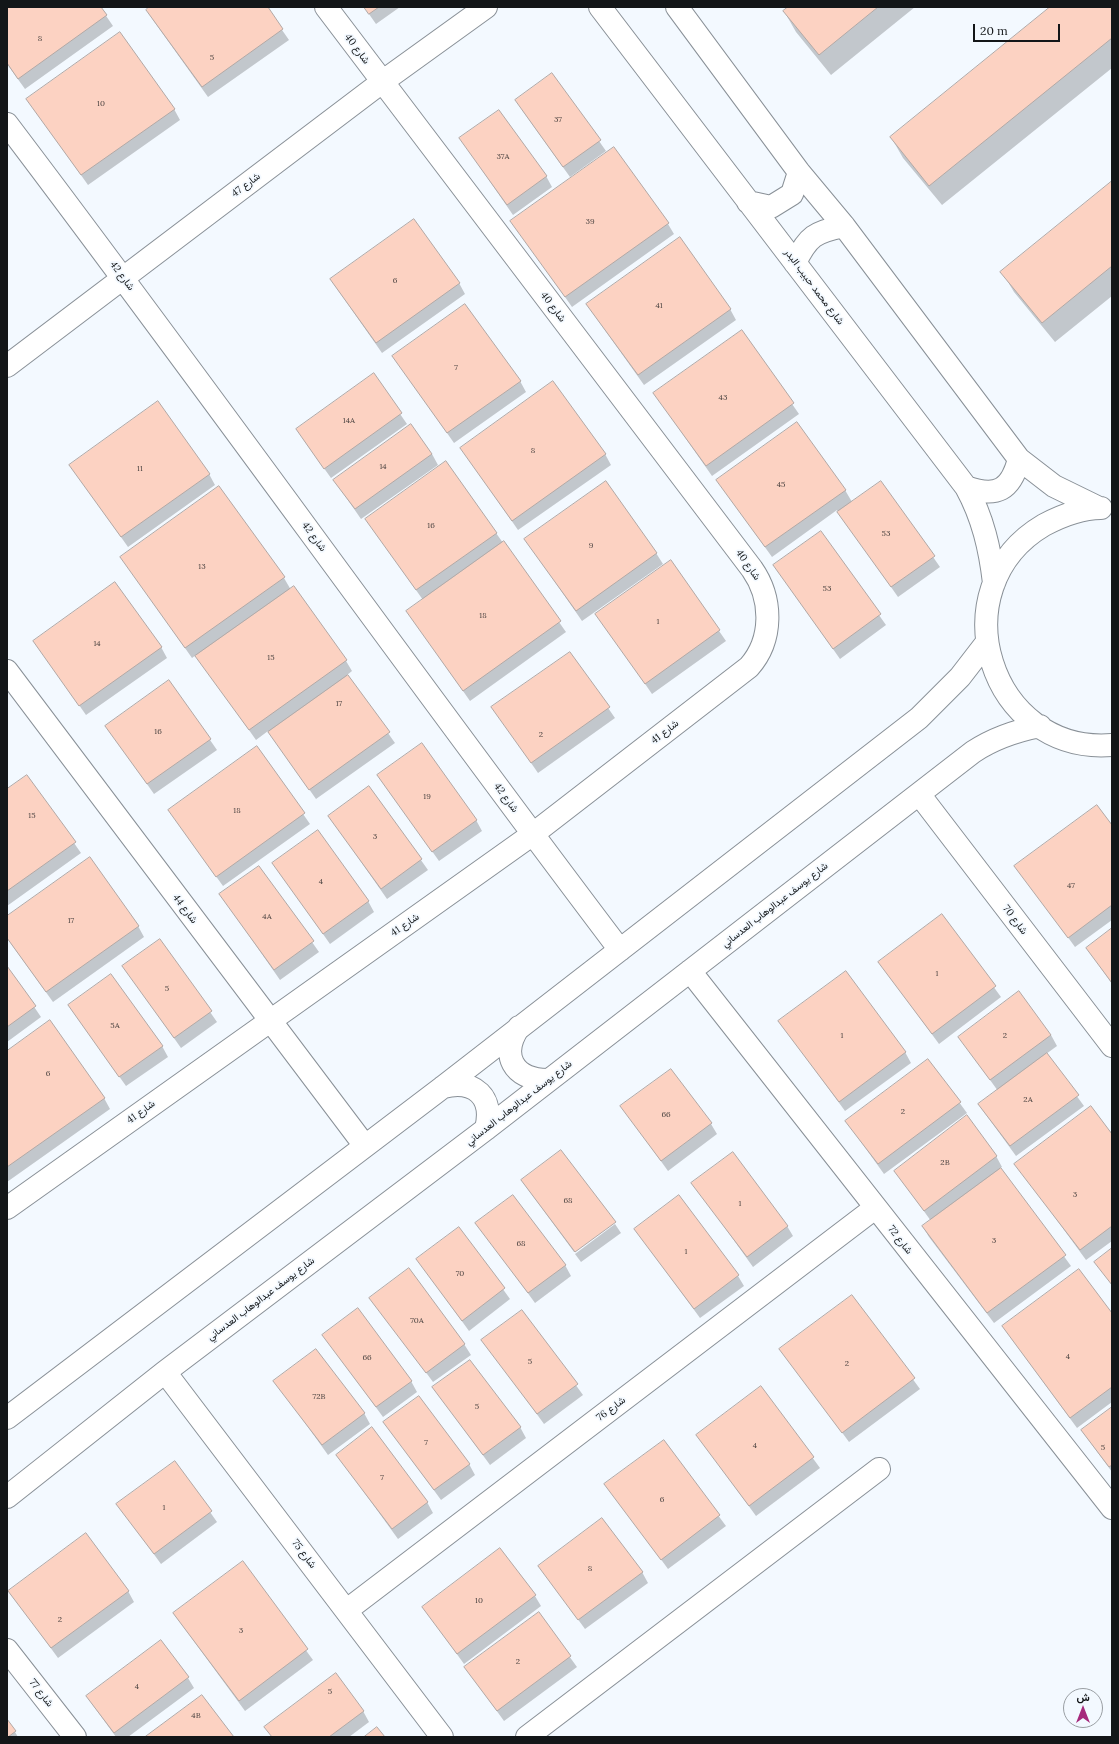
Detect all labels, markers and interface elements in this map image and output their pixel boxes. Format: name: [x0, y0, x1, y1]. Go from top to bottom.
scale bar: [975, 16, 1062, 42]
text: 20 m: [980, 23, 1008, 38]
street label: شارع 40: [342, 32, 372, 66]
house number: 8: [38, 34, 42, 44]
house number: 5: [210, 53, 214, 63]
house number: 10: [97, 99, 105, 109]
house number: 37: [554, 115, 562, 125]
house number: 37A: [497, 152, 509, 162]
street label: شارع 47: [229, 170, 263, 200]
house number: 39: [585, 217, 595, 227]
street label: شارع محمد حبيب البدر: [782, 247, 846, 327]
street label: شارع 42: [107, 259, 137, 293]
house number: 6: [393, 276, 397, 286]
street label: شارع 40: [538, 290, 568, 324]
house number: 41: [655, 301, 663, 311]
house number: 7: [454, 363, 458, 373]
house number: 43: [719, 393, 727, 403]
house number: 14A: [343, 416, 355, 426]
house number: 8: [531, 446, 535, 456]
house number: 14: [379, 462, 387, 472]
house number: 11: [137, 464, 143, 474]
house number: 45: [777, 480, 785, 490]
street label: شارع 42: [299, 520, 329, 554]
house number: 16: [427, 521, 435, 531]
house number: 53: [882, 529, 890, 539]
house number: 9: [589, 541, 593, 551]
street label: شارع 40: [733, 547, 763, 583]
house number: 13: [198, 562, 206, 572]
house number: 53: [823, 584, 831, 594]
house number: 18: [479, 611, 487, 621]
house number: 1: [657, 617, 659, 627]
house number: 14: [93, 639, 101, 649]
house number: 15: [267, 653, 275, 663]
house number: 17: [336, 699, 342, 709]
street label: شارع 41: [649, 717, 681, 747]
house number: 16: [154, 727, 162, 737]
house number: 2: [539, 730, 543, 740]
street label: شارع 42: [491, 781, 521, 815]
house number: 19: [423, 792, 431, 802]
house number: 18: [233, 806, 241, 816]
house number: 15: [28, 811, 36, 821]
house number: 3: [373, 832, 377, 842]
street label: شارع يوسف عبدالوهاب العدساني: [720, 860, 830, 950]
house number: 4: [319, 877, 323, 887]
house number: 47: [1067, 881, 1075, 891]
street label: شارع 44: [170, 892, 200, 926]
street label: شارع 70: [1000, 903, 1030, 937]
street label: شارع 41: [389, 911, 421, 939]
house number: 4A: [262, 912, 272, 922]
house number: 17: [68, 916, 74, 926]
house number: 1: [936, 969, 938, 979]
house number: 5: [165, 984, 169, 994]
house number: 5A: [110, 1021, 120, 1031]
house number: 1: [841, 1031, 843, 1041]
house number: 2: [1003, 1031, 1007, 1041]
street label: شارع يوسف عبدالوهاب العدساني: [464, 1058, 574, 1148]
house number: 6: [46, 1069, 50, 1079]
house number: 2A: [1023, 1095, 1033, 1105]
street label: شارع 41: [125, 1098, 157, 1126]
house number: 2: [901, 1107, 905, 1117]
house number: 66: [661, 1110, 671, 1120]
house number: 2B: [940, 1158, 950, 1168]
house number: 3: [1073, 1190, 1077, 1200]
house number: 68: [563, 1196, 573, 1206]
house number: 1: [739, 1199, 741, 1209]
street label: شارع 72: [885, 1223, 915, 1257]
house number: 3: [992, 1236, 996, 1246]
house number: 68: [516, 1239, 526, 1249]
house number: 1: [685, 1247, 687, 1257]
street label: شارع يوسف عبدالوهاب العدساني: [205, 1255, 317, 1343]
house number: 70: [456, 1269, 464, 1279]
house number: 70A: [410, 1316, 424, 1326]
house number: 4: [1066, 1352, 1070, 1362]
house number: 66: [362, 1353, 372, 1363]
house number: 5: [528, 1357, 532, 1367]
house number: 2: [845, 1359, 849, 1369]
house number: 72B: [313, 1392, 325, 1402]
street label: شارع 76: [594, 1394, 628, 1424]
house number: 5: [475, 1402, 479, 1412]
house number: 7: [424, 1438, 428, 1448]
house number: 4: [753, 1441, 757, 1451]
house number: 5: [1101, 1443, 1105, 1453]
house number: 7: [380, 1473, 384, 1483]
house number: 6: [660, 1495, 664, 1505]
house number: 1: [163, 1503, 165, 1513]
street label: شارع 75: [289, 1537, 319, 1571]
house number: 8: [588, 1564, 592, 1574]
house number: 10: [475, 1596, 483, 1606]
house number: 2: [58, 1615, 62, 1625]
house number: 3: [239, 1626, 243, 1636]
house number: 2: [516, 1657, 520, 1667]
street label: شارع 77: [26, 1677, 56, 1709]
house number: 4: [135, 1682, 139, 1692]
house number: 5: [328, 1687, 332, 1697]
north arrow: [1063, 1688, 1103, 1728]
text: ش: [1076, 1690, 1090, 1704]
house number: 4B: [191, 1711, 201, 1721]

